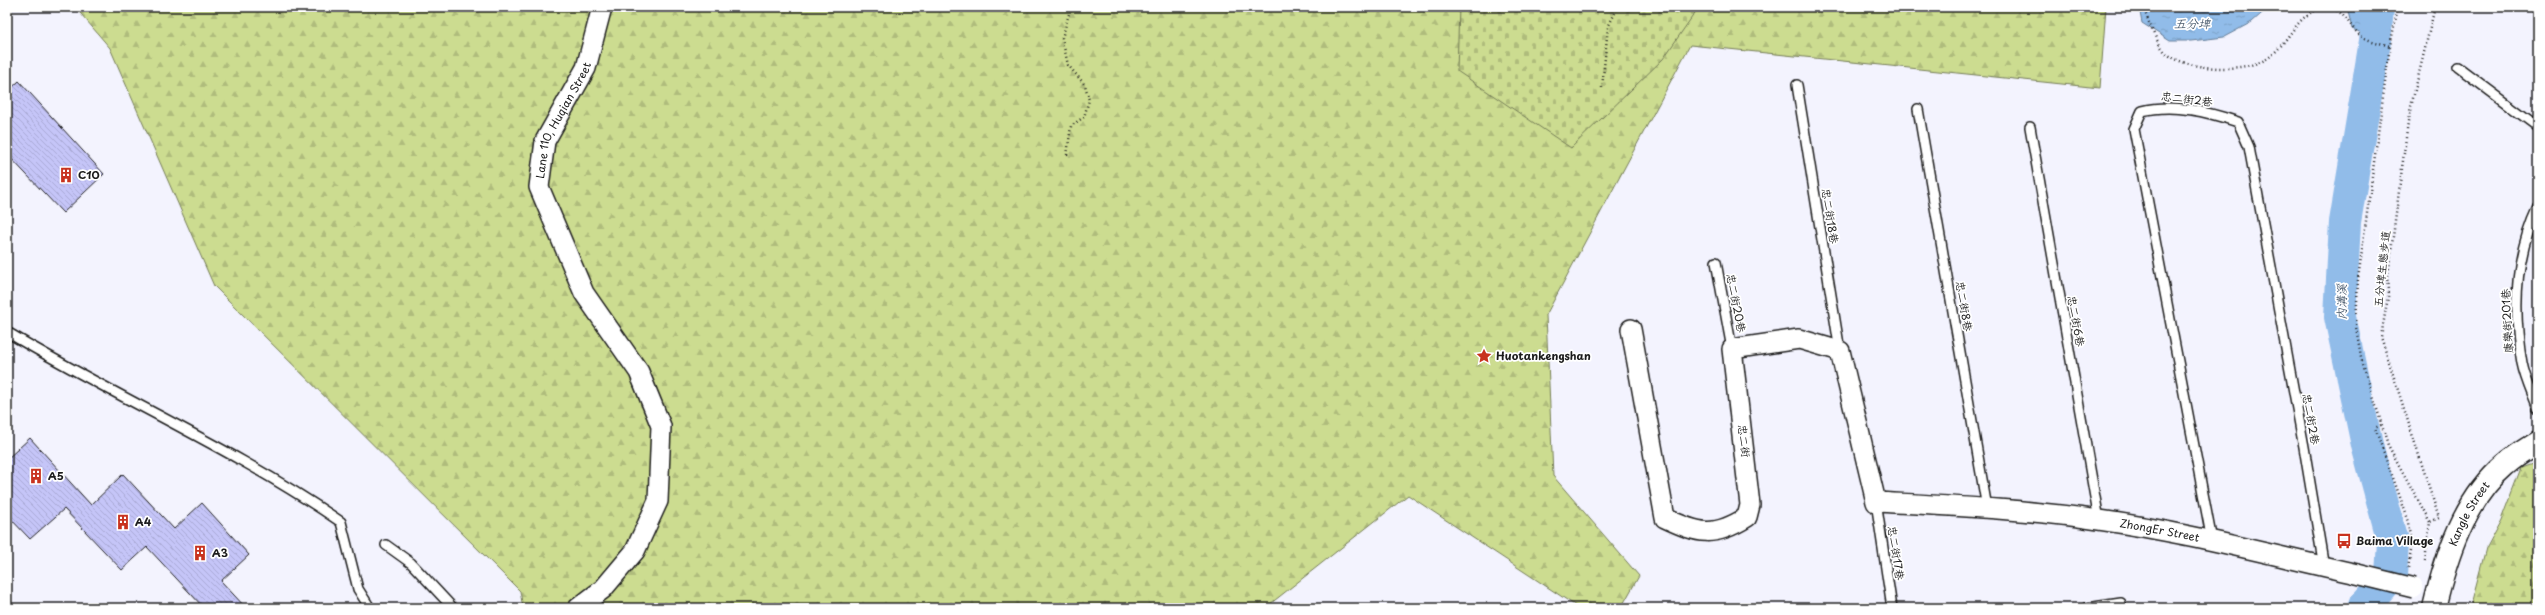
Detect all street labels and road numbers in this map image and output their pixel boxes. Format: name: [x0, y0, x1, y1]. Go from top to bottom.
street label: Lane 110, Huqian Street: [531, 60, 595, 180]
street label: 忠二街2巷: [2160, 87, 2214, 110]
street label: 忠二街18巷: [1818, 187, 1843, 245]
street label: 五分埤生態步道: [2369, 230, 2394, 308]
street label: 忠二街20巷: [1722, 272, 1751, 334]
street label: 忠二街8巷: [1952, 279, 1977, 332]
street label: 康樂街201巷: [2496, 288, 2517, 354]
street label: 忠二街6巷: [2064, 294, 2089, 348]
street label: 忠二街2巷: [2299, 392, 2324, 446]
street label: 忠二街: [1734, 424, 1755, 459]
street label: Kangle Street: [2444, 477, 2494, 549]
street label: ZhongEr Street: [2119, 514, 2202, 546]
street label: 忠二街17巷: [1884, 525, 1909, 581]

